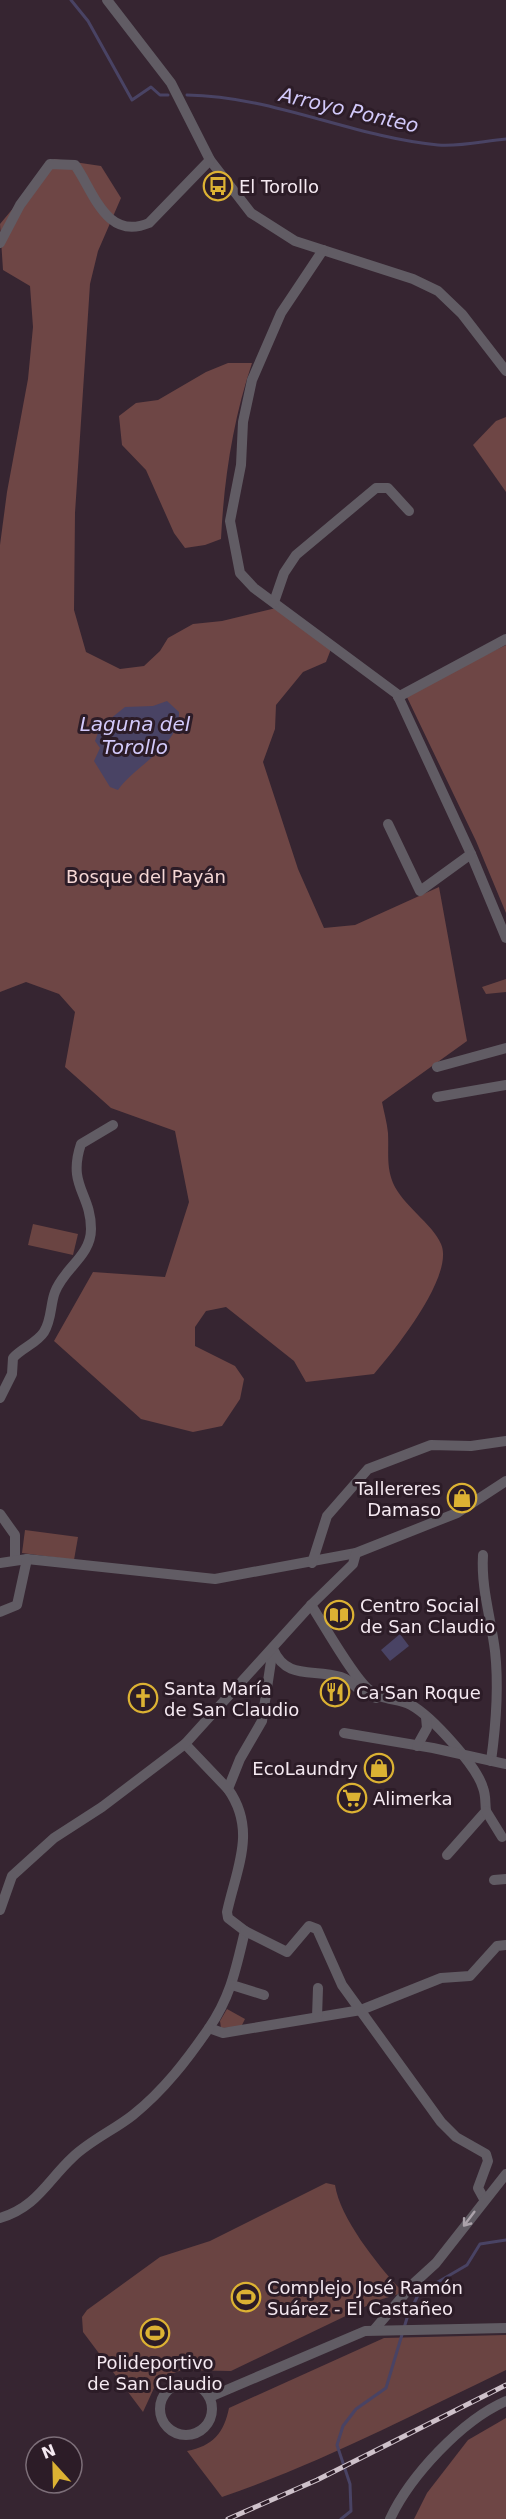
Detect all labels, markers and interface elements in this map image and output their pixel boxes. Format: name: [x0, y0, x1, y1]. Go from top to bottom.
water label: Arroyo Ponteo: [275, 82, 421, 138]
bus stop icon: El Torollo: [202, 170, 234, 202]
place label: El Torollo: [239, 176, 319, 197]
water label: Laguna del Torollo: [80, 712, 191, 759]
park label: Bosque del Payán: [66, 866, 226, 887]
place label: Tallereres Damaso: [354, 1478, 441, 1520]
shop icon: Tallereres Damaso: [446, 1482, 478, 1514]
place label: Centro Social de San Claudio: [360, 1595, 495, 1637]
library icon: Centro Social de San Claudio: [323, 1599, 355, 1631]
restaurant icon: Ca'San Roque: [319, 1676, 351, 1708]
place label: Santa María de San Claudio: [164, 1678, 299, 1720]
church icon: Santa María de San Claudio: [127, 1682, 159, 1714]
place label: Ca'San Roque: [356, 1682, 481, 1703]
shop icon: EcoLaundry: [363, 1752, 395, 1784]
place label: EcoLaundry: [252, 1758, 358, 1779]
supermarket icon: Alimerka: [336, 1782, 368, 1814]
place label: Alimerka: [373, 1788, 452, 1809]
one-way arrow: [463, 2210, 475, 2226]
place label: Complejo José Ramón Suárez - El Castañeo: [267, 2277, 463, 2319]
sports icon: Complejo José Ramón Suárez - El Castañeo: [230, 2281, 262, 2313]
sports icon: Polideportivo de San Claudio: [139, 2317, 171, 2349]
place label: Polideportivo de San Claudio: [87, 2352, 223, 2394]
north arrow: [24, 2435, 84, 2495]
text: N: [39, 2440, 58, 2463]

